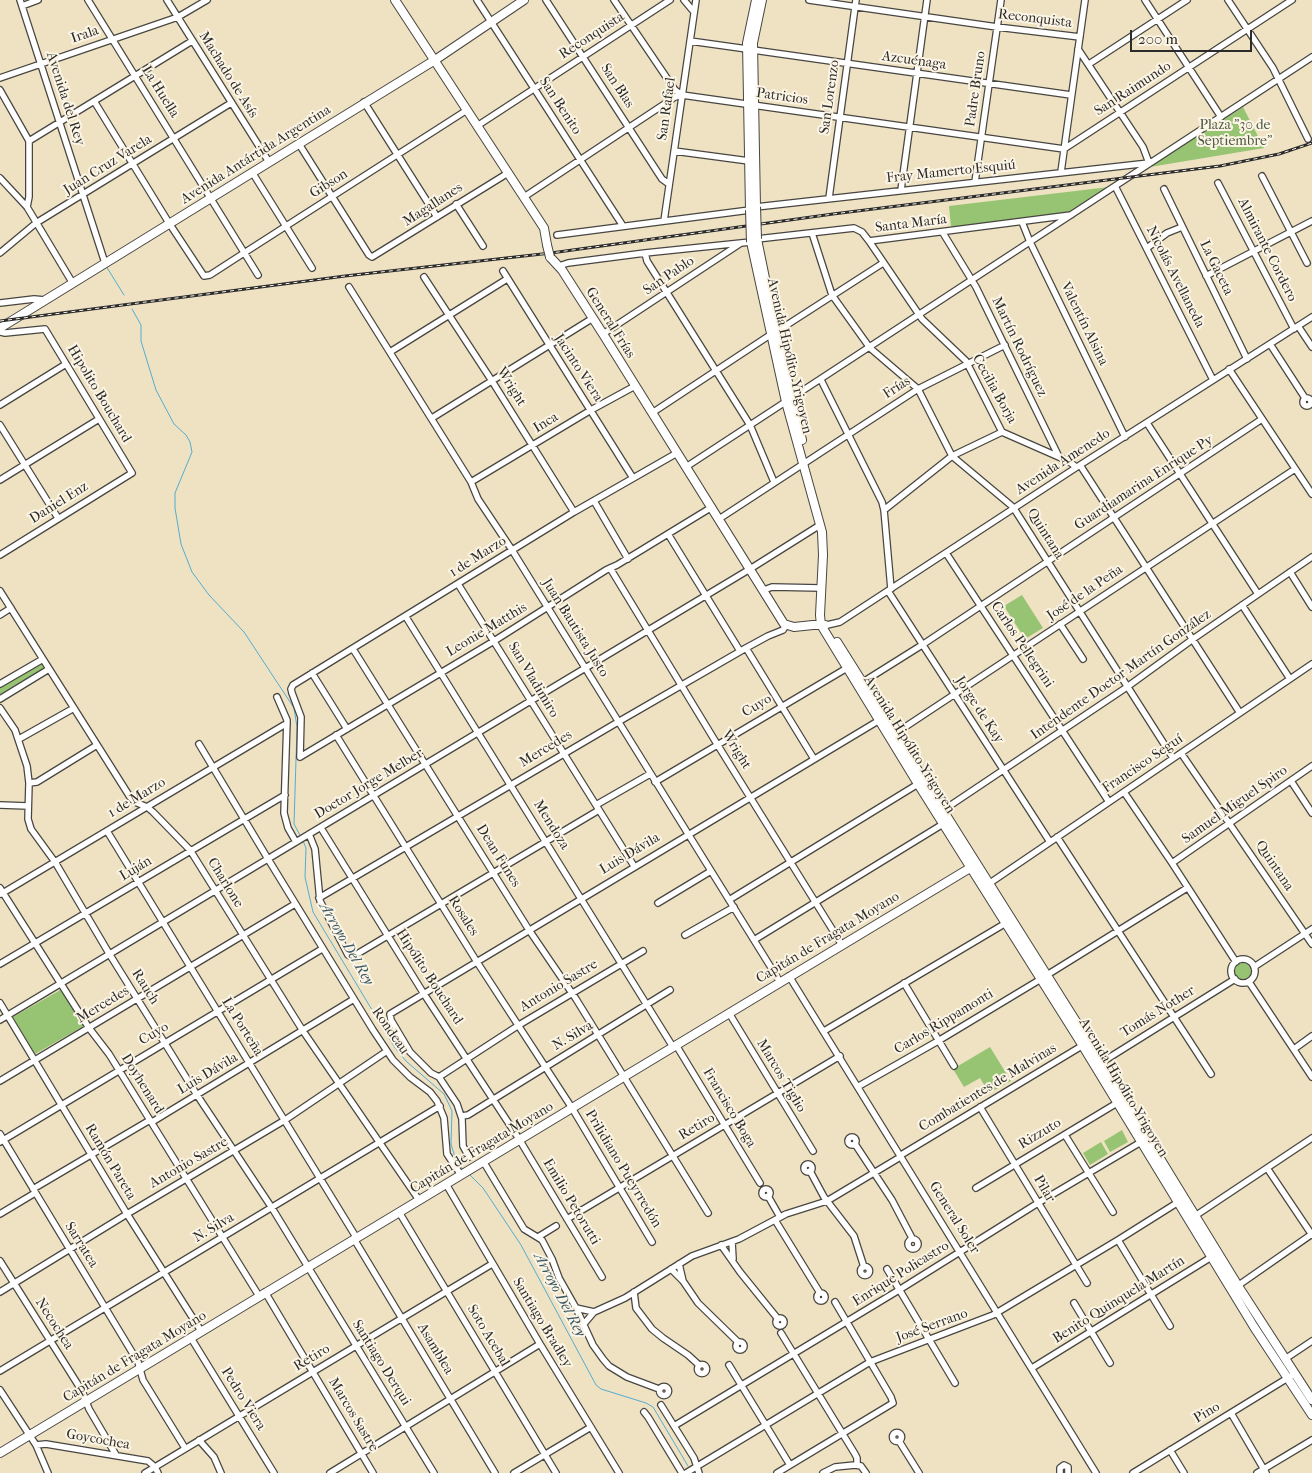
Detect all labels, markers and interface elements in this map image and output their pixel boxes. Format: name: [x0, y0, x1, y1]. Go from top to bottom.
street label: Reconquista: [997, 6, 1073, 32]
street label: Reconquista: [556, 9, 628, 63]
scale bar: [1132, 20, 1254, 52]
street label: Irala: [69, 22, 101, 48]
street label: Machado de Asís: [195, 29, 261, 121]
text: 200 m: [1138, 30, 1178, 48]
street label: Azcuénaga: [881, 48, 947, 74]
street label: Avenida del Rey: [42, 50, 88, 148]
street label: Padre Bruno: [962, 50, 990, 128]
street label: San Raimundo: [1092, 58, 1174, 120]
street label: San Lorenzo: [816, 59, 844, 135]
street label: San Blas: [596, 61, 638, 111]
street label: La Huella: [138, 63, 182, 121]
street label: San Benito: [535, 74, 585, 138]
street label: San Rafael: [654, 76, 680, 142]
street label: Patricios: [755, 85, 809, 109]
street label: Avenida Antártida Argentina: [178, 102, 334, 208]
park label: Plaza "30 de Septiembre": [1198, 118, 1272, 150]
street label: Juan Cruz Varela: [61, 131, 155, 199]
street label: Fray Mamerto Esquiú: [886, 157, 1016, 187]
street label: Gibson: [307, 166, 351, 202]
street label: Magallanes: [400, 180, 466, 230]
street label: Almirante Cordero: [1234, 195, 1300, 305]
street label: Santa María: [874, 211, 948, 237]
street label: Nicolás Avellaneda: [1142, 223, 1208, 331]
street label: La Gaceta: [1196, 238, 1236, 298]
street label: San Pablo: [640, 253, 698, 299]
street label: Avenida Hipólito Yrigoyen: [763, 276, 815, 436]
street label: Valentín Alsina: [1057, 280, 1111, 368]
street label: General Frías: [582, 284, 638, 362]
street label: Martín Rodríguez: [988, 294, 1050, 400]
street label: Jacinto Viera: [550, 331, 606, 405]
street label: Hipolito Bouchard: [63, 342, 135, 446]
street label: Cecilia Borja: [968, 351, 1020, 427]
street label: Wright: [492, 364, 530, 410]
street label: Frías: [880, 373, 914, 403]
street label: Inca: [530, 409, 562, 437]
street label: Avenida Amenedo: [1013, 425, 1113, 499]
street label: Guardiamarina Enrique Py: [1072, 432, 1216, 534]
street label: Daniel Enz: [27, 478, 91, 528]
street label: Quintana: [1023, 505, 1067, 563]
street label: 1 de Marzo: [446, 533, 510, 581]
street label: José de la Peña: [1044, 562, 1126, 624]
street label: Juan Bautista Justo: [538, 576, 612, 680]
street label: Leonie Matthis: [444, 599, 530, 661]
street label: Carlos Pellegrini: [987, 599, 1057, 691]
street label: Intendente Doctor Martín González: [1028, 606, 1214, 744]
street label: San Vladimiro: [504, 639, 562, 721]
street label: Avenida Hipólito Yrigoyen: [860, 673, 958, 817]
street label: Jorge de Kay: [951, 673, 1007, 747]
street label: Cuyo: [739, 691, 775, 721]
street label: Mercedes: [517, 727, 575, 771]
street label: Wright: [717, 727, 755, 773]
street label: Francisco Seguí: [1099, 731, 1187, 797]
street label: Doctor Jorge Melber: [312, 745, 426, 823]
street label: Samuel Miguel Spiro: [1179, 762, 1291, 848]
street label: 1 de Marzo: [105, 774, 169, 822]
street label: Mendoza: [529, 797, 573, 853]
street label: Dean Funes: [472, 822, 524, 890]
street label: Luis Dávila: [597, 830, 663, 878]
street label: Quintana: [1251, 838, 1297, 894]
street label: Luján: [117, 853, 155, 885]
street label: Charlone: [203, 855, 247, 911]
street label: Capitán de Fragata Moyano: [753, 889, 903, 987]
street label: Rosales: [444, 893, 482, 939]
water label: Arroyo Del Rey: [315, 899, 377, 989]
street label: Hipólito Bouchard: [392, 926, 466, 1028]
street label: Antonio Sastre: [517, 956, 601, 1016]
street label: Rauch: [128, 966, 162, 1008]
street label: Tomás Nother: [1118, 982, 1198, 1042]
street label: Mercedes: [74, 983, 132, 1027]
street label: Carlos Rippamonti: [891, 986, 997, 1058]
street label: La Porteña: [217, 995, 267, 1059]
street label: Rondeau: [368, 1004, 412, 1058]
street label: Avenida Hipólito Yrigoyen: [1075, 1015, 1171, 1161]
street label: N. Silva: [550, 1017, 596, 1055]
street label: Cuyo: [136, 1019, 172, 1049]
street label: Marcos Tiglio: [753, 1036, 809, 1116]
street label: Combatientes de Malvinas: [916, 1040, 1060, 1136]
street label: Luis Dávila: [175, 1050, 241, 1098]
street label: Doyhenard: [117, 1051, 167, 1117]
street label: Francisco Boga: [699, 1065, 759, 1151]
street label: Capitán de Fragata Moyano: [407, 1099, 557, 1197]
street label: Prilidiano Pueyrredón: [581, 1107, 665, 1231]
street label: Retiro: [676, 1110, 718, 1144]
street label: Rizzuto: [1016, 1115, 1064, 1153]
street label: Ramón Pareta: [81, 1121, 139, 1203]
street label: Antonio Sastre: [147, 1134, 231, 1192]
street label: Emilio Petorutti: [539, 1156, 603, 1248]
street label: Pilar: [1030, 1172, 1058, 1206]
street label: General Soler: [925, 1179, 983, 1257]
street label: N. Silva: [191, 1209, 237, 1247]
street label: Sarratea: [61, 1219, 101, 1271]
street label: Enrique Policastro: [850, 1238, 952, 1310]
water label: Arroyo Del Rey: [529, 1250, 589, 1340]
street label: Benito Quinquela Martín: [1050, 1253, 1188, 1347]
street label: Santiago Bradley: [509, 1275, 575, 1371]
street label: Necochea: [31, 1295, 77, 1353]
street label: Soto Acebal: [463, 1302, 513, 1370]
street label: José Serrano: [894, 1305, 970, 1347]
street label: Capitán de Fragata Moyano: [60, 1308, 210, 1406]
street label: Santiago Derqui: [348, 1317, 414, 1409]
street label: Asamblea: [413, 1320, 457, 1378]
street label: Retiro: [291, 1341, 333, 1375]
street label: Pedro Viera: [217, 1364, 269, 1434]
street label: Marcos Sastre: [324, 1375, 382, 1455]
street label: Pino: [1191, 1399, 1223, 1427]
street label: Goycochea: [65, 1426, 131, 1454]

